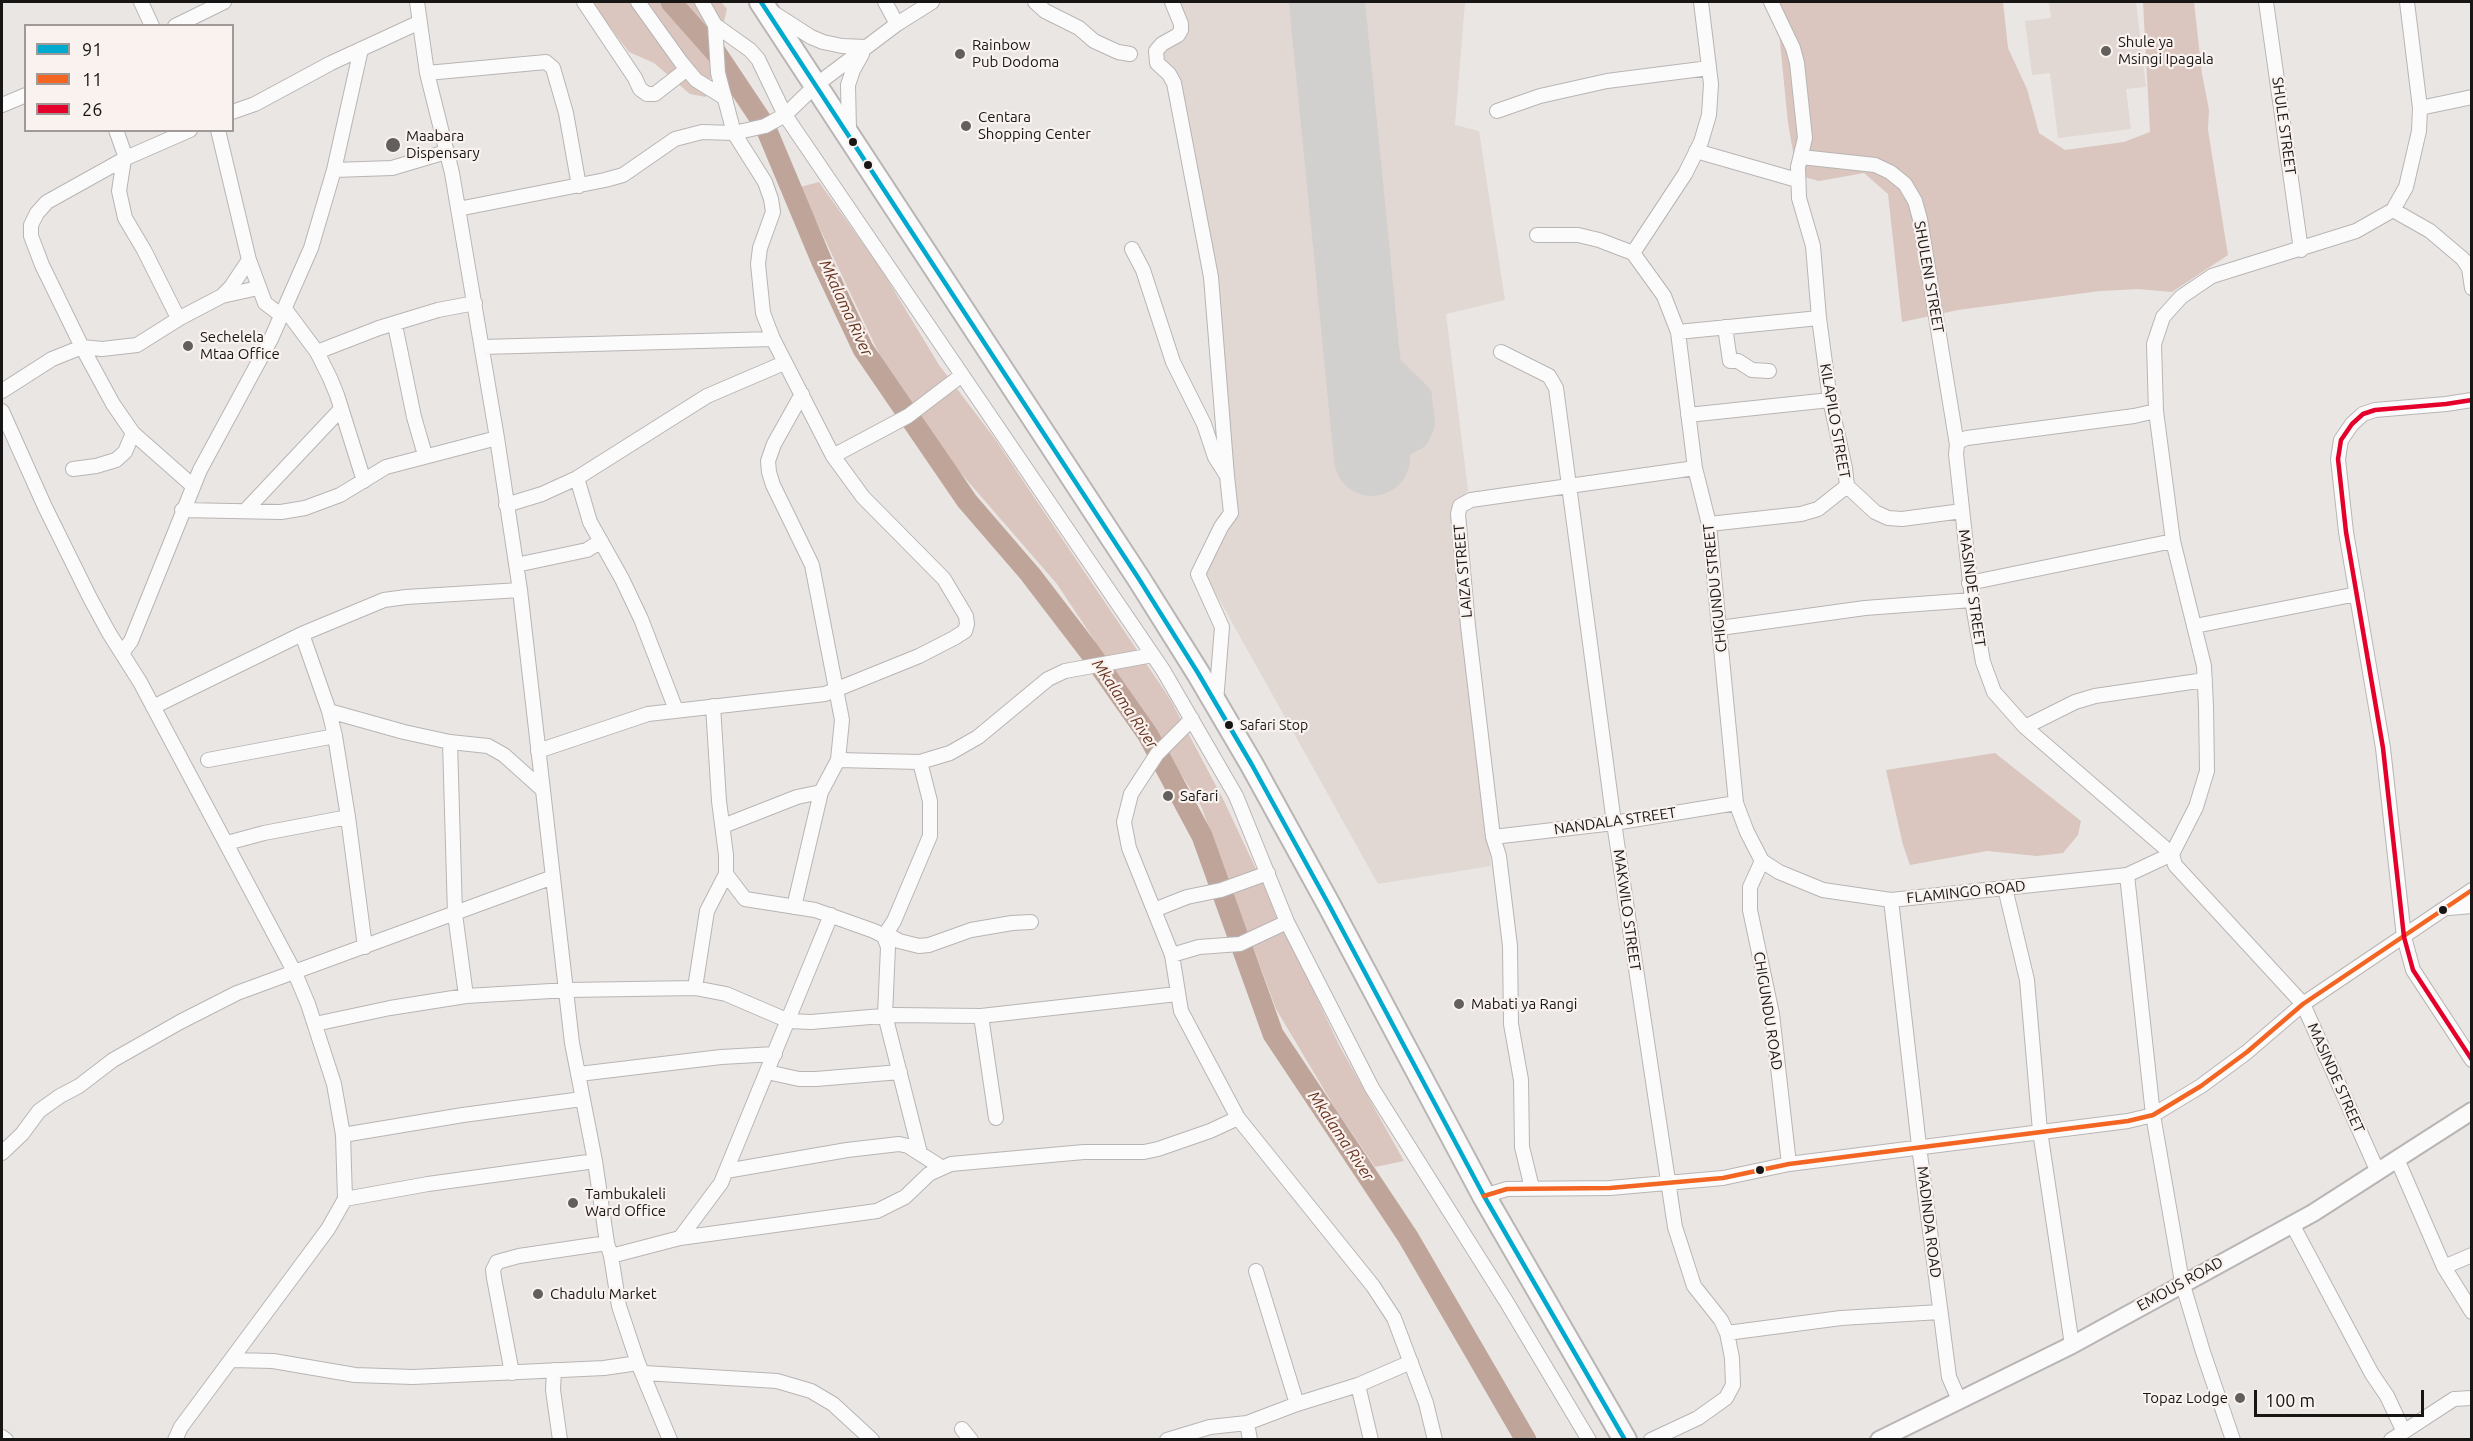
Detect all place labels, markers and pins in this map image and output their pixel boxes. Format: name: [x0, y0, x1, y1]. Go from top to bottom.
place label: Shule ya Msingi Ipagala: [2118, 33, 2214, 68]
place label: Rainbow Pub Dodoma: [972, 36, 1059, 71]
marker: Shule ya Msingi Ipagala: [2099, 44, 2113, 58]
marker: Rainbow Pub Dodoma: [953, 47, 967, 61]
place label: Centara Shopping Center: [978, 108, 1091, 143]
marker: Centara Shopping Center: [959, 119, 973, 133]
place label: Maabara Dispensary: [406, 127, 480, 162]
marker: Maabara Dispensary: [384, 136, 402, 154]
unlabelled marker: [847, 136, 859, 148]
unlabelled marker: [862, 159, 874, 171]
place label: Sechelela Mtaa Office: [200, 328, 280, 363]
marker: Sechelela Mtaa Office: [181, 339, 195, 353]
place label: Safari Stop: [1240, 717, 1308, 733]
marker: Safari Stop: [1223, 719, 1235, 731]
place label: Safari: [1180, 787, 1218, 805]
marker: Safari: [1161, 789, 1175, 803]
unlabelled marker: [2437, 904, 2449, 916]
place label: Mabati ya Rangi: [1471, 995, 1577, 1013]
marker: Mabati ya Rangi: [1452, 997, 1466, 1011]
unlabelled marker: [1754, 1164, 1766, 1176]
place label: Tambukaleli Ward Office: [585, 1185, 666, 1220]
marker: Tambukaleli Ward Office: [566, 1196, 580, 1210]
place label: Chadulu Market: [550, 1285, 657, 1303]
marker: Chadulu Market: [531, 1287, 545, 1301]
place label: Topaz Lodge: [2143, 1389, 2228, 1407]
marker: Topaz Lodge: [2233, 1391, 2247, 1405]

